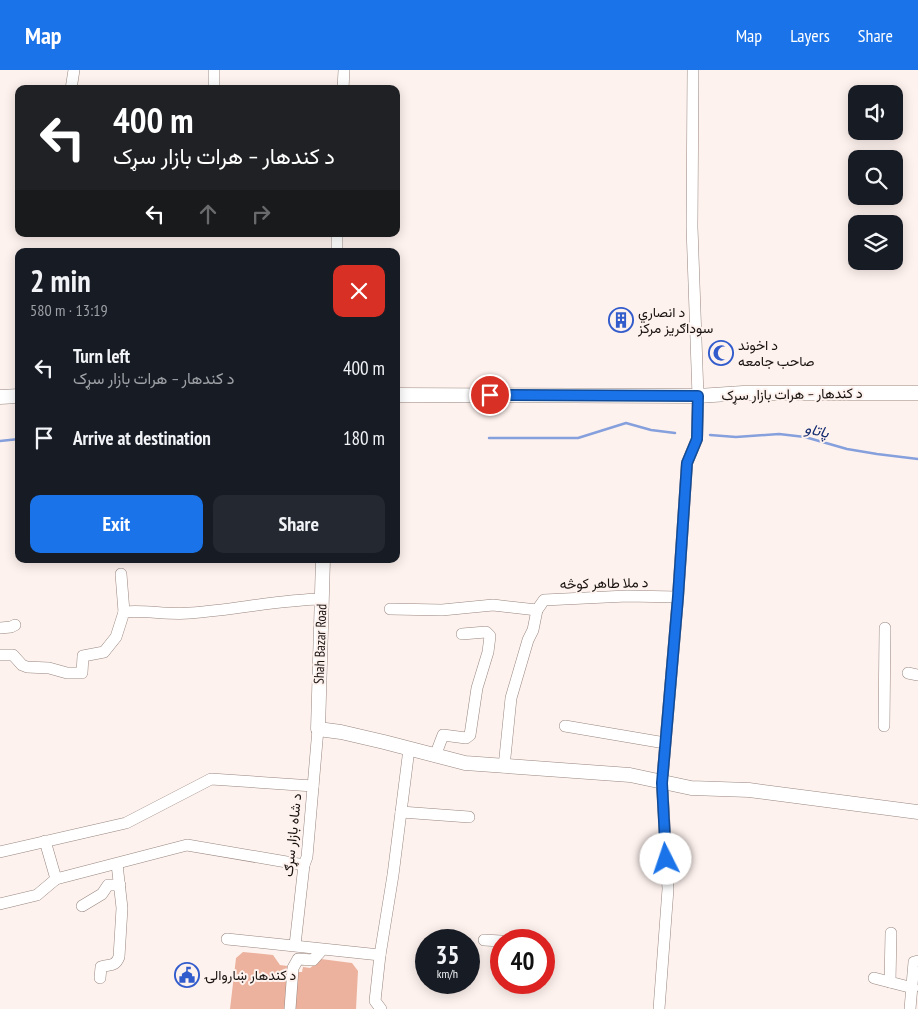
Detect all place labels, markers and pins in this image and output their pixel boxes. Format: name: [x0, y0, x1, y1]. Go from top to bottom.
place label: د انصاري سوداګریز مرکز: [637, 303, 713, 337]
building icon: د انصاري سوداګریز مرکز: [608, 307, 634, 333]
place label: د اخوند صاحب جامعه: [738, 336, 815, 370]
mosque icon: د اخوند صاحب جامعه: [708, 340, 734, 366]
pin: [469, 374, 511, 416]
public building icon: د کندهار ښاروالۍ: [174, 962, 200, 988]
place label: د کندهار ښاروالۍ: [204, 966, 297, 984]

